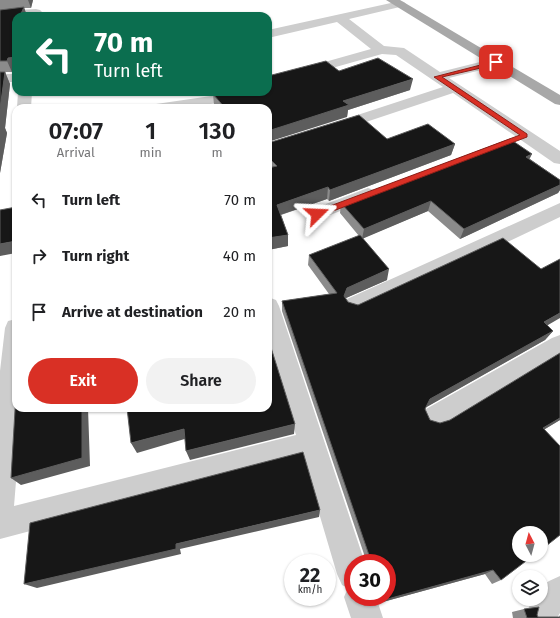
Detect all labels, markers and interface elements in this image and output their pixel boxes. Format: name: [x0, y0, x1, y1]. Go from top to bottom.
text: 70 m: [94, 26, 153, 59]
icon: left: [28, 28, 80, 80]
pin: [479, 45, 513, 79]
icon: arrive: [485, 51, 507, 73]
text: Turn left: [94, 60, 163, 82]
text: 07:07: [48, 117, 103, 145]
text: 1: [145, 117, 156, 145]
text: 130: [198, 117, 236, 145]
text: Arrival: [57, 145, 95, 160]
text: min: [140, 145, 162, 160]
text: m: [211, 145, 223, 160]
icon: left: [28, 189, 50, 211]
text: Turn left: [62, 191, 120, 209]
text: 70 m: [224, 191, 256, 209]
position arrow: [296, 193, 338, 235]
icon: right: [28, 245, 50, 267]
text: Turn right: [62, 247, 129, 265]
text: 40 m: [223, 247, 256, 265]
icon: arrive: [28, 301, 50, 323]
text: Arrive at destination: [62, 303, 203, 321]
text: 20 m: [223, 303, 256, 321]
button: Exit: [28, 358, 138, 404]
button: Share: [146, 358, 256, 404]
north arrow: [512, 526, 548, 562]
map controls: [512, 526, 548, 606]
speed limit sign: 30: [344, 554, 396, 606]
text: 22: [300, 563, 320, 587]
button: layers: [512, 570, 548, 606]
text: km/h: [298, 584, 322, 596]

